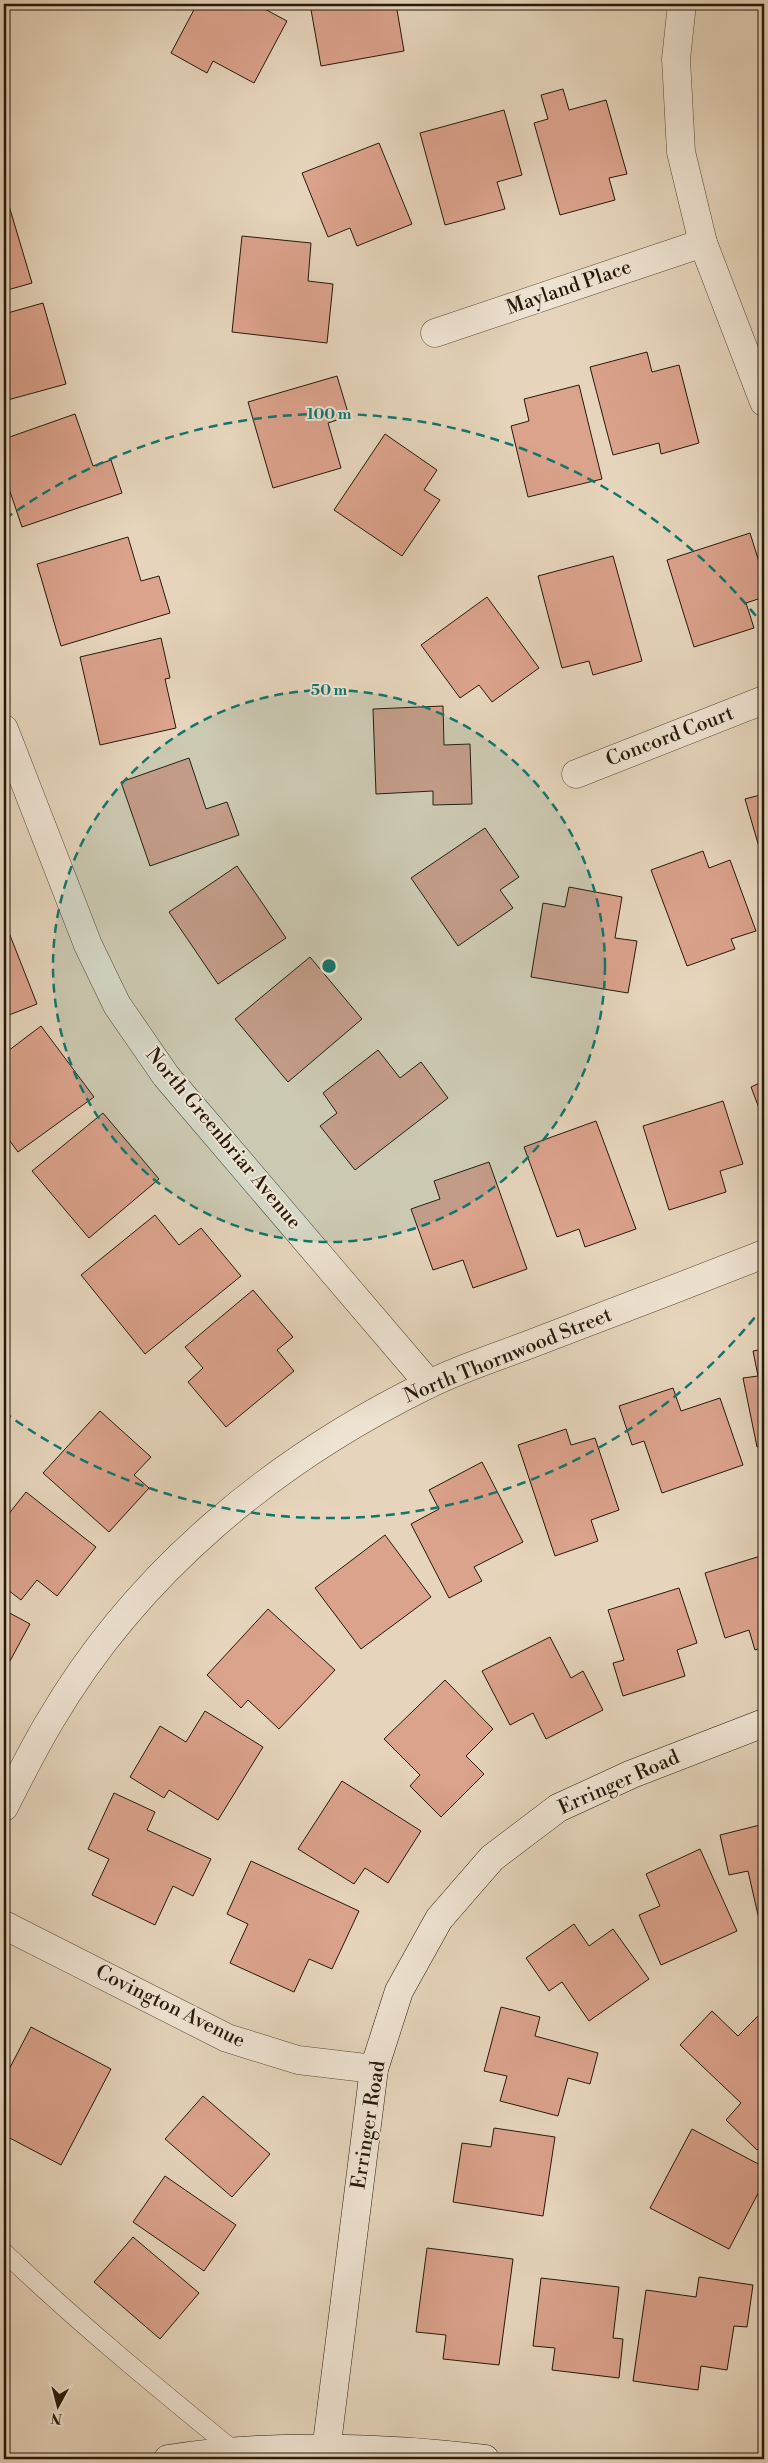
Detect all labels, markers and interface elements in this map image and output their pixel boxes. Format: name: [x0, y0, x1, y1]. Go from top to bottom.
street label: Mayland Place: [503, 255, 635, 321]
text: 100 m: [307, 405, 352, 424]
text: 50 m: [311, 681, 347, 700]
street label: Concord Court: [603, 701, 737, 773]
centre of rings: [320, 957, 338, 975]
street label: North Greenbriar Avenue: [140, 1043, 306, 1235]
street label: North Thornwood Street: [400, 1303, 616, 1409]
street label: Erringer Road: [555, 1745, 684, 1821]
street label: Covington Avenue: [91, 1960, 249, 2054]
street label: Erringer Road: [347, 2058, 392, 2191]
north arrow: [32, 2380, 82, 2430]
text: N: [50, 2408, 63, 2428]

